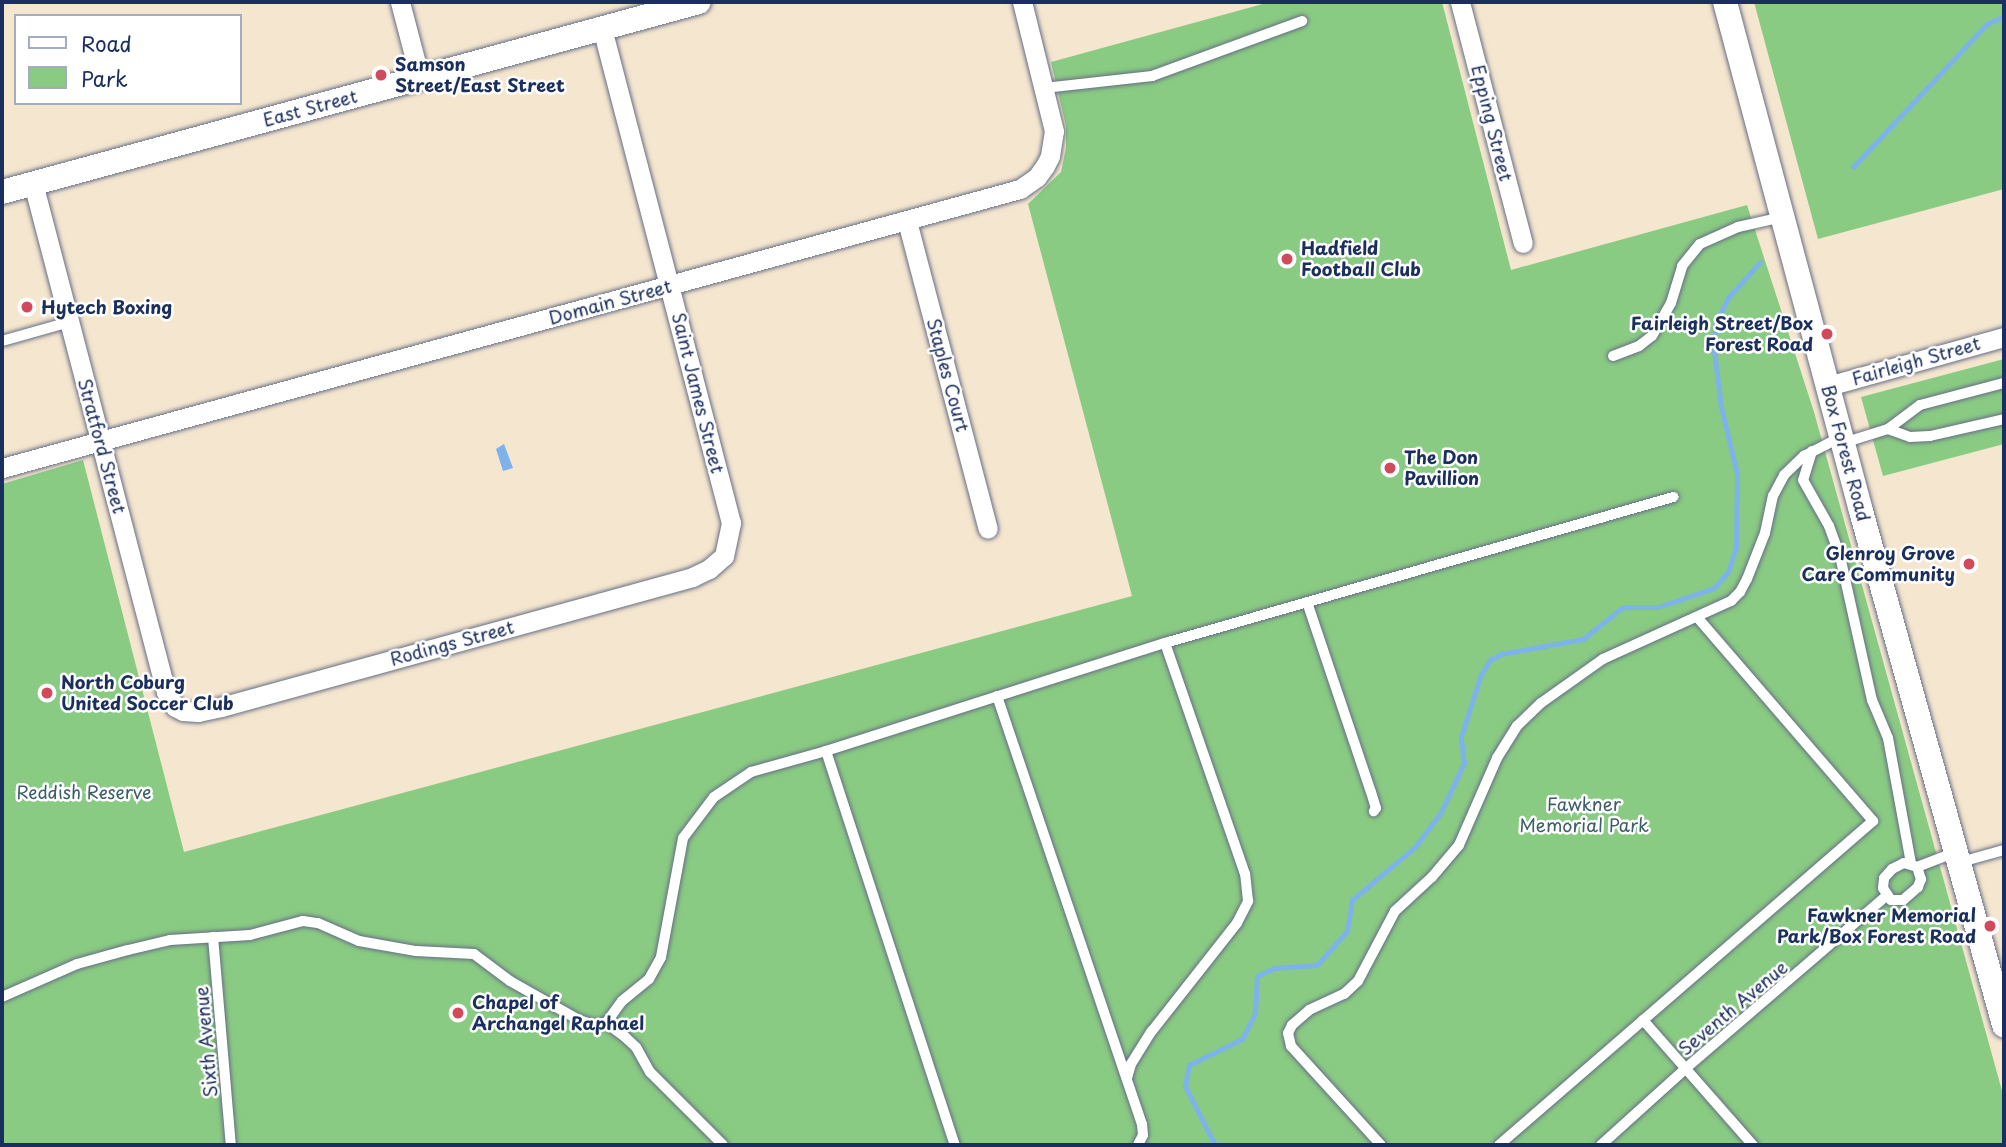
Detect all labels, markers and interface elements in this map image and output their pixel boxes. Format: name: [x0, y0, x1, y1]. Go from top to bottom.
legend: [14, 14, 242, 105]
text: Road: [81, 27, 132, 59]
place label: Samson Street/East Street: [395, 54, 564, 96]
text: Park: [81, 62, 128, 94]
street label: Epping Street: [1467, 63, 1517, 183]
marker: Samson Street/East Street: [373, 67, 389, 83]
street label: East Street: [260, 85, 360, 131]
place label: Hadfield Football Club: [1301, 238, 1421, 280]
marker: Hadfield Football Club: [1279, 251, 1295, 267]
street label: Domain Street: [546, 275, 674, 329]
place label: Hytech Boxing: [41, 296, 172, 318]
marker: Hytech Boxing: [19, 299, 35, 315]
street label: Saint James Street: [667, 310, 729, 476]
place label: Fairleigh Street/Box Forest Road: [1630, 313, 1813, 356]
street label: Staples Court: [922, 315, 974, 435]
marker: Fairleigh Street/Box Forest Road: [1819, 326, 1835, 342]
street label: Fairleigh Street: [1849, 332, 1983, 390]
street label: Stratford Street: [73, 376, 131, 516]
street label: Box Forest Road: [1817, 382, 1875, 524]
place label: The Don Pavillion: [1404, 447, 1479, 490]
marker: The Don Pavillion: [1382, 460, 1398, 476]
place label: Glenroy Grove Care Community: [1801, 543, 1955, 586]
marker: Glenroy Grove Care Community: [1961, 556, 1977, 572]
street label: Rodings Street: [388, 616, 516, 670]
place label: North Coburg United Soccer Club: [61, 672, 235, 714]
marker: North Coburg United Soccer Club: [39, 685, 55, 701]
park label: Reddish Reserve: [16, 781, 152, 803]
park label: Fawkner Memorial Park: [1519, 794, 1649, 836]
place label: Fawkner Memorial Park/Box Forest Road: [1777, 905, 1976, 948]
marker: Fawkner Memorial Park/Box Forest Road: [1982, 918, 1998, 934]
street label: Seventh Avenue: [1674, 956, 1792, 1060]
street label: Sixth Avenue: [190, 985, 222, 1099]
place label: Chapel of Archangel Raphael: [472, 992, 646, 1034]
marker: Chapel of Archangel Raphael: [450, 1005, 466, 1021]

